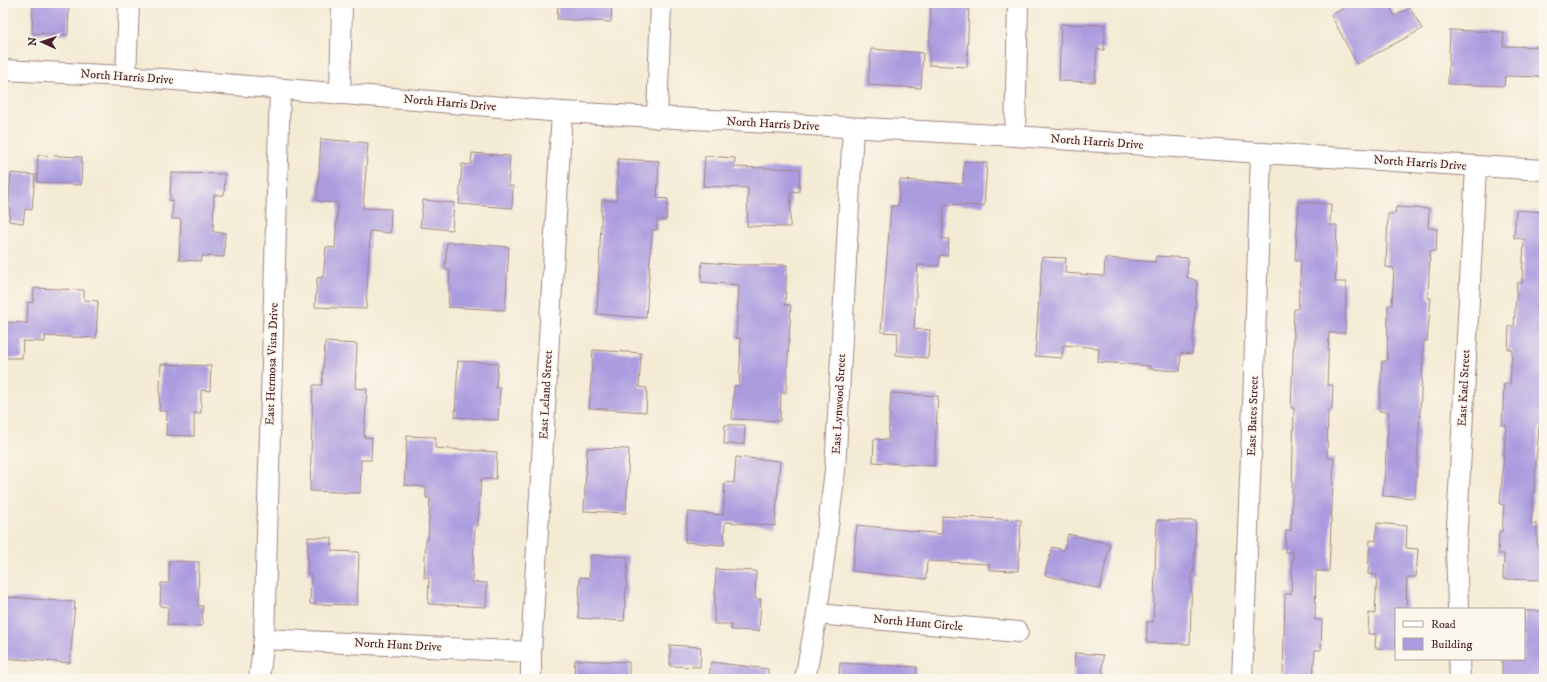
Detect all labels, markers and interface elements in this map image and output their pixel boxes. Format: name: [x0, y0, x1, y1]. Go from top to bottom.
north arrow: [22, 22, 62, 62]
text: N: [26, 37, 40, 46]
street label: North Harris Drive: [80, 66, 174, 88]
street label: North Harris Drive: [403, 91, 497, 115]
street label: North Harris Drive: [726, 114, 820, 134]
street label: North Harris Drive: [1050, 131, 1144, 153]
street label: North Harris Drive: [1373, 152, 1467, 174]
street label: East Hermosa Vista Drive: [262, 302, 282, 426]
street label: East Kael Street: [1454, 349, 1474, 427]
street label: East Leland Street: [536, 350, 556, 440]
street label: East Lynwood Street: [829, 353, 849, 455]
street label: East Bates Street: [1244, 375, 1262, 456]
legend: [1395, 608, 1525, 660]
street label: North Hunt Circle: [873, 612, 964, 634]
text: Road: [1431, 617, 1456, 632]
street label: North Hunt Drive: [354, 635, 442, 655]
text: Building: [1431, 637, 1472, 652]

